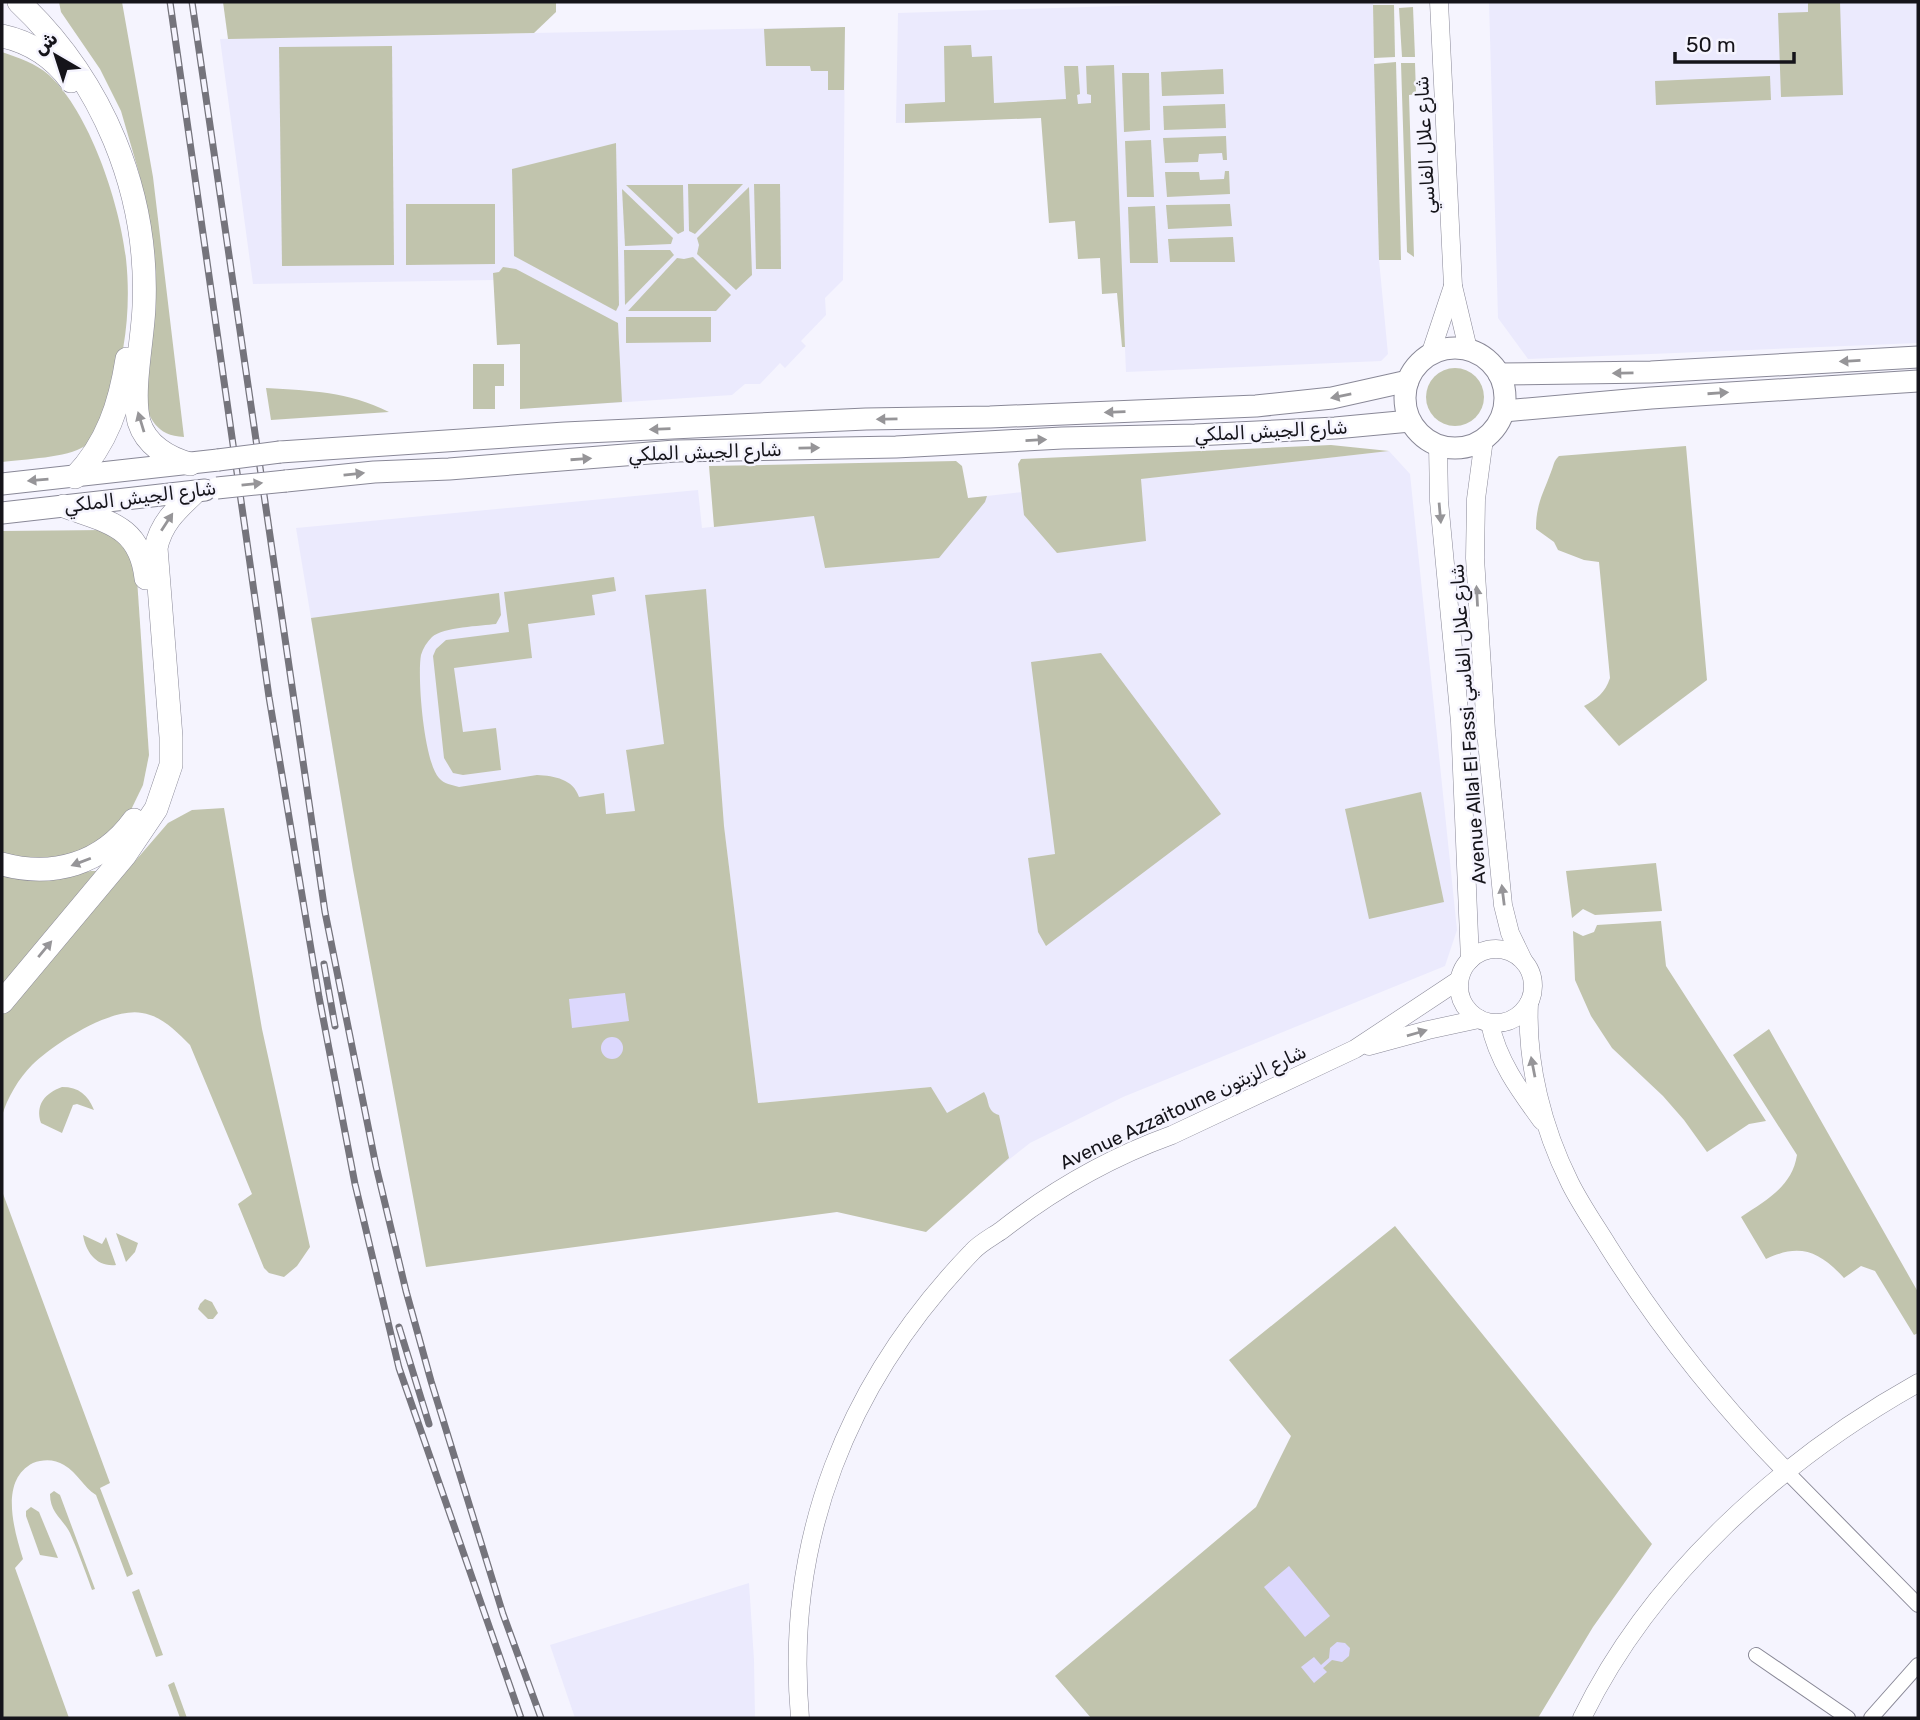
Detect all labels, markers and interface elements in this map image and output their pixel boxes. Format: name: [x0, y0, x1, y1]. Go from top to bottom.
north arrow: [21, 21, 91, 91]
scale bar: [1675, 21, 1794, 65]
text: ش: [29, 27, 62, 60]
text: 50 m: [1686, 32, 1736, 57]
street label: شارع علال الفاسي: [1410, 75, 1443, 215]
one-way arrow: [1839, 356, 1861, 367]
one-way arrow: [1612, 367, 1634, 378]
one-way arrow: [1707, 387, 1729, 398]
one-way arrow: [1330, 391, 1352, 402]
one-way arrow: [1103, 406, 1125, 418]
one-way arrow: [135, 412, 145, 433]
one-way arrow: [876, 413, 898, 424]
street label: شارع الجيش الملكي: [1194, 416, 1348, 449]
one-way arrow: [649, 423, 671, 434]
one-way arrow: [1025, 434, 1047, 445]
street label: شارع الجيش الملكي: [628, 438, 782, 469]
one-way arrow: [798, 443, 820, 454]
one-way arrow: [571, 453, 593, 464]
one-way arrow: [344, 468, 366, 479]
one-way arrow: [27, 475, 49, 486]
street label: شارع الجيش الملكي: [62, 476, 218, 521]
one-way arrow: [241, 479, 263, 490]
one-way arrow: [1435, 502, 1446, 524]
one-way arrow: [160, 512, 173, 531]
street label: Avenue Allal El Fassi شارع علال الفاسي: [1445, 563, 1494, 885]
one-way arrow: [1472, 584, 1483, 606]
one-way arrow: [71, 857, 92, 868]
one-way arrow: [1497, 884, 1508, 906]
one-way arrow: [37, 940, 53, 958]
one-way arrow: [1406, 1027, 1427, 1037]
street label: Avenue Azzaitoune شارع الزيتون: [1056, 1040, 1311, 1176]
one-way arrow: [1527, 1056, 1538, 1078]

